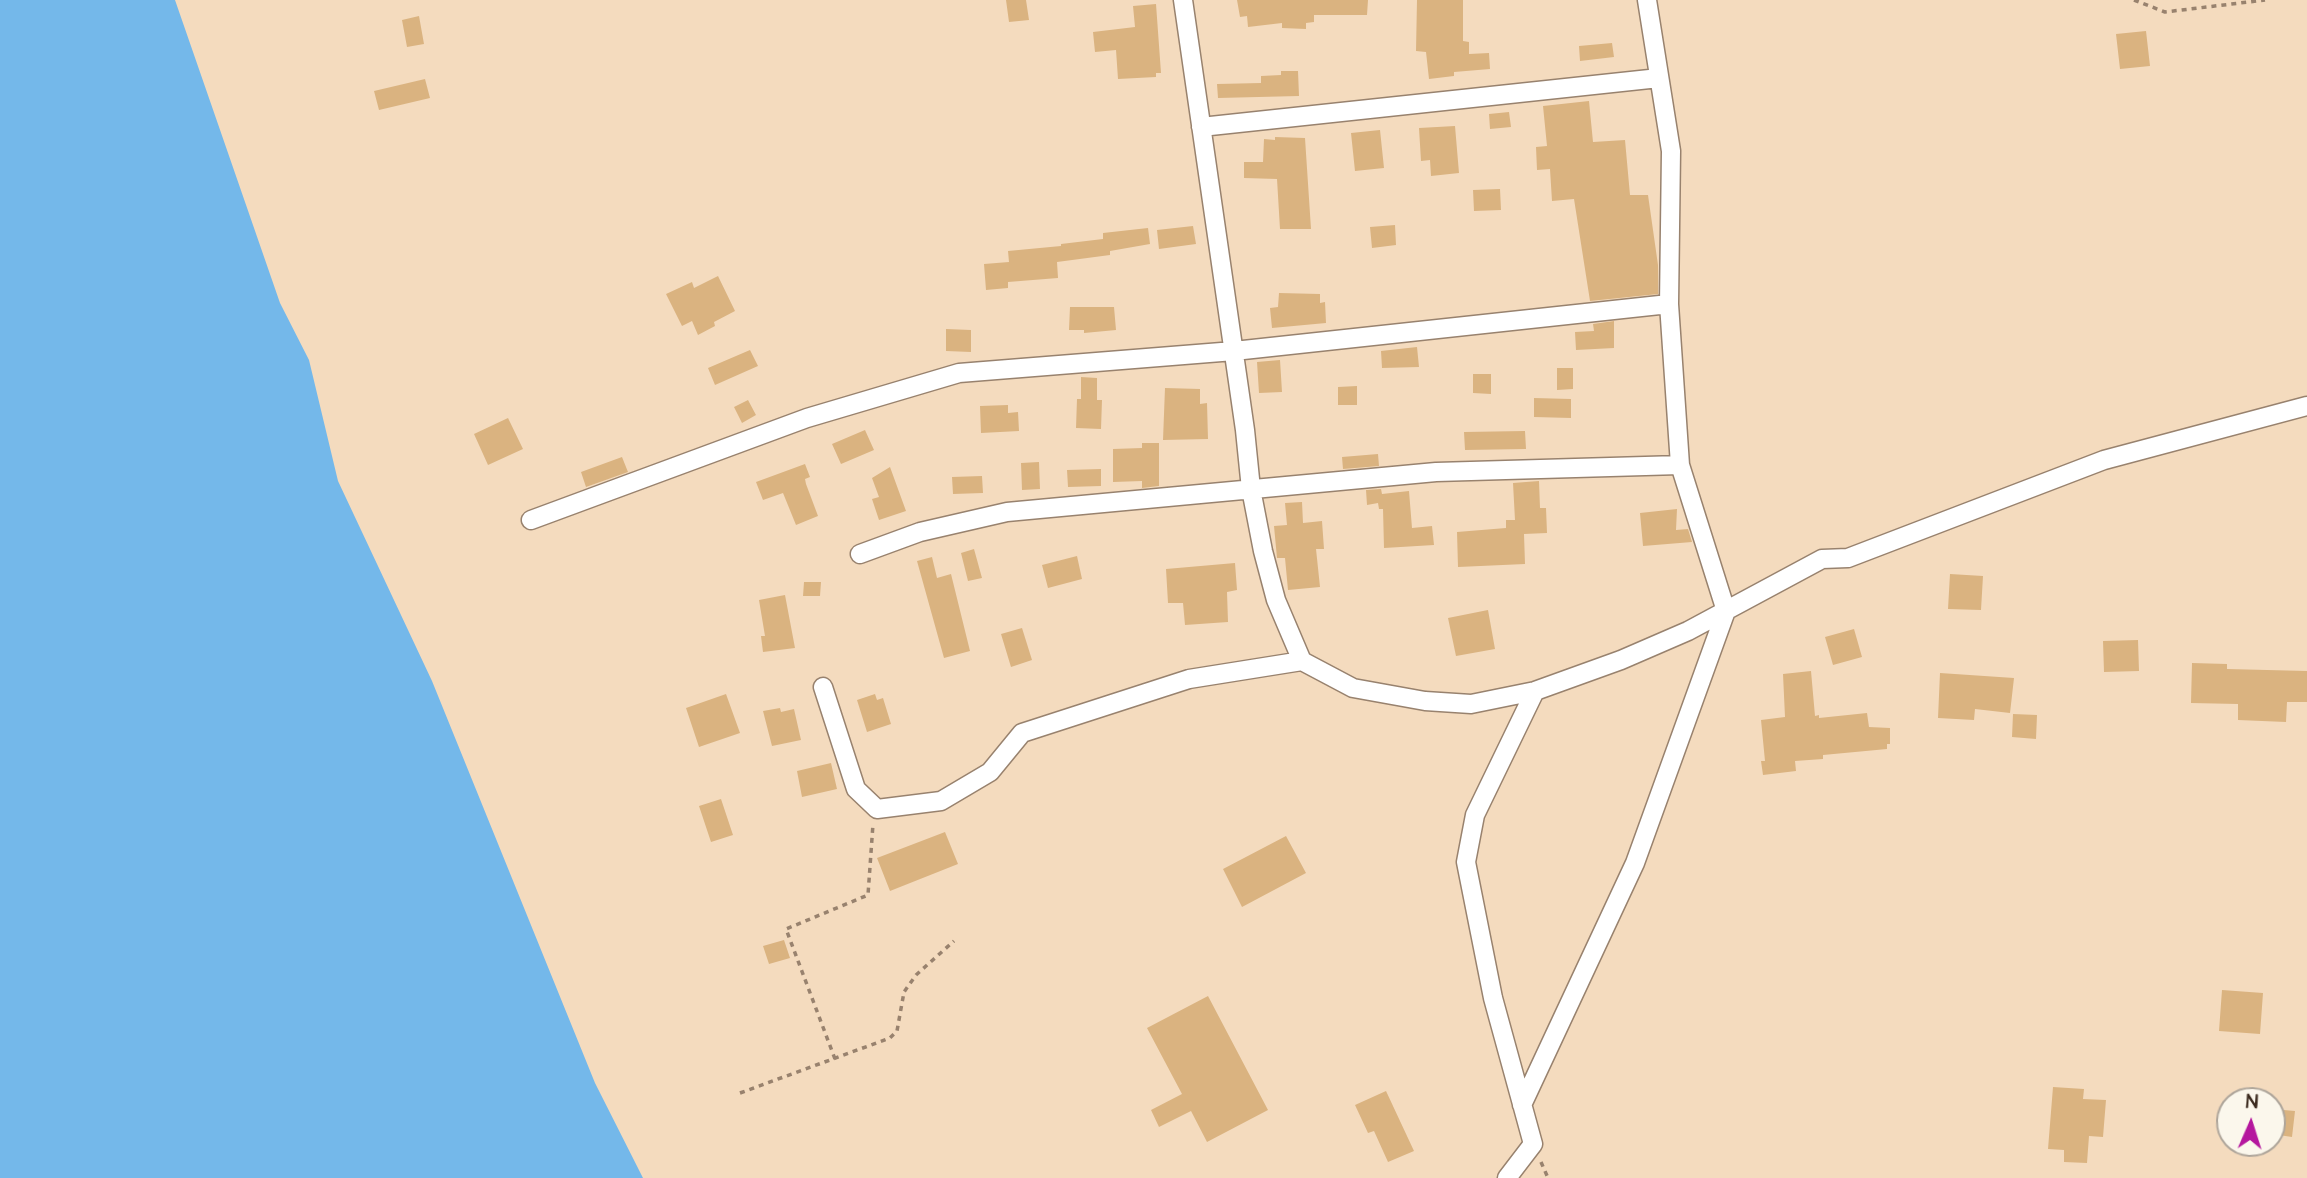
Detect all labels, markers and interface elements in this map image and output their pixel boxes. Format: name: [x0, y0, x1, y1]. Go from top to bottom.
north arrow: [2216, 1087, 2286, 1157]
text: N: [2245, 1089, 2259, 1116]

